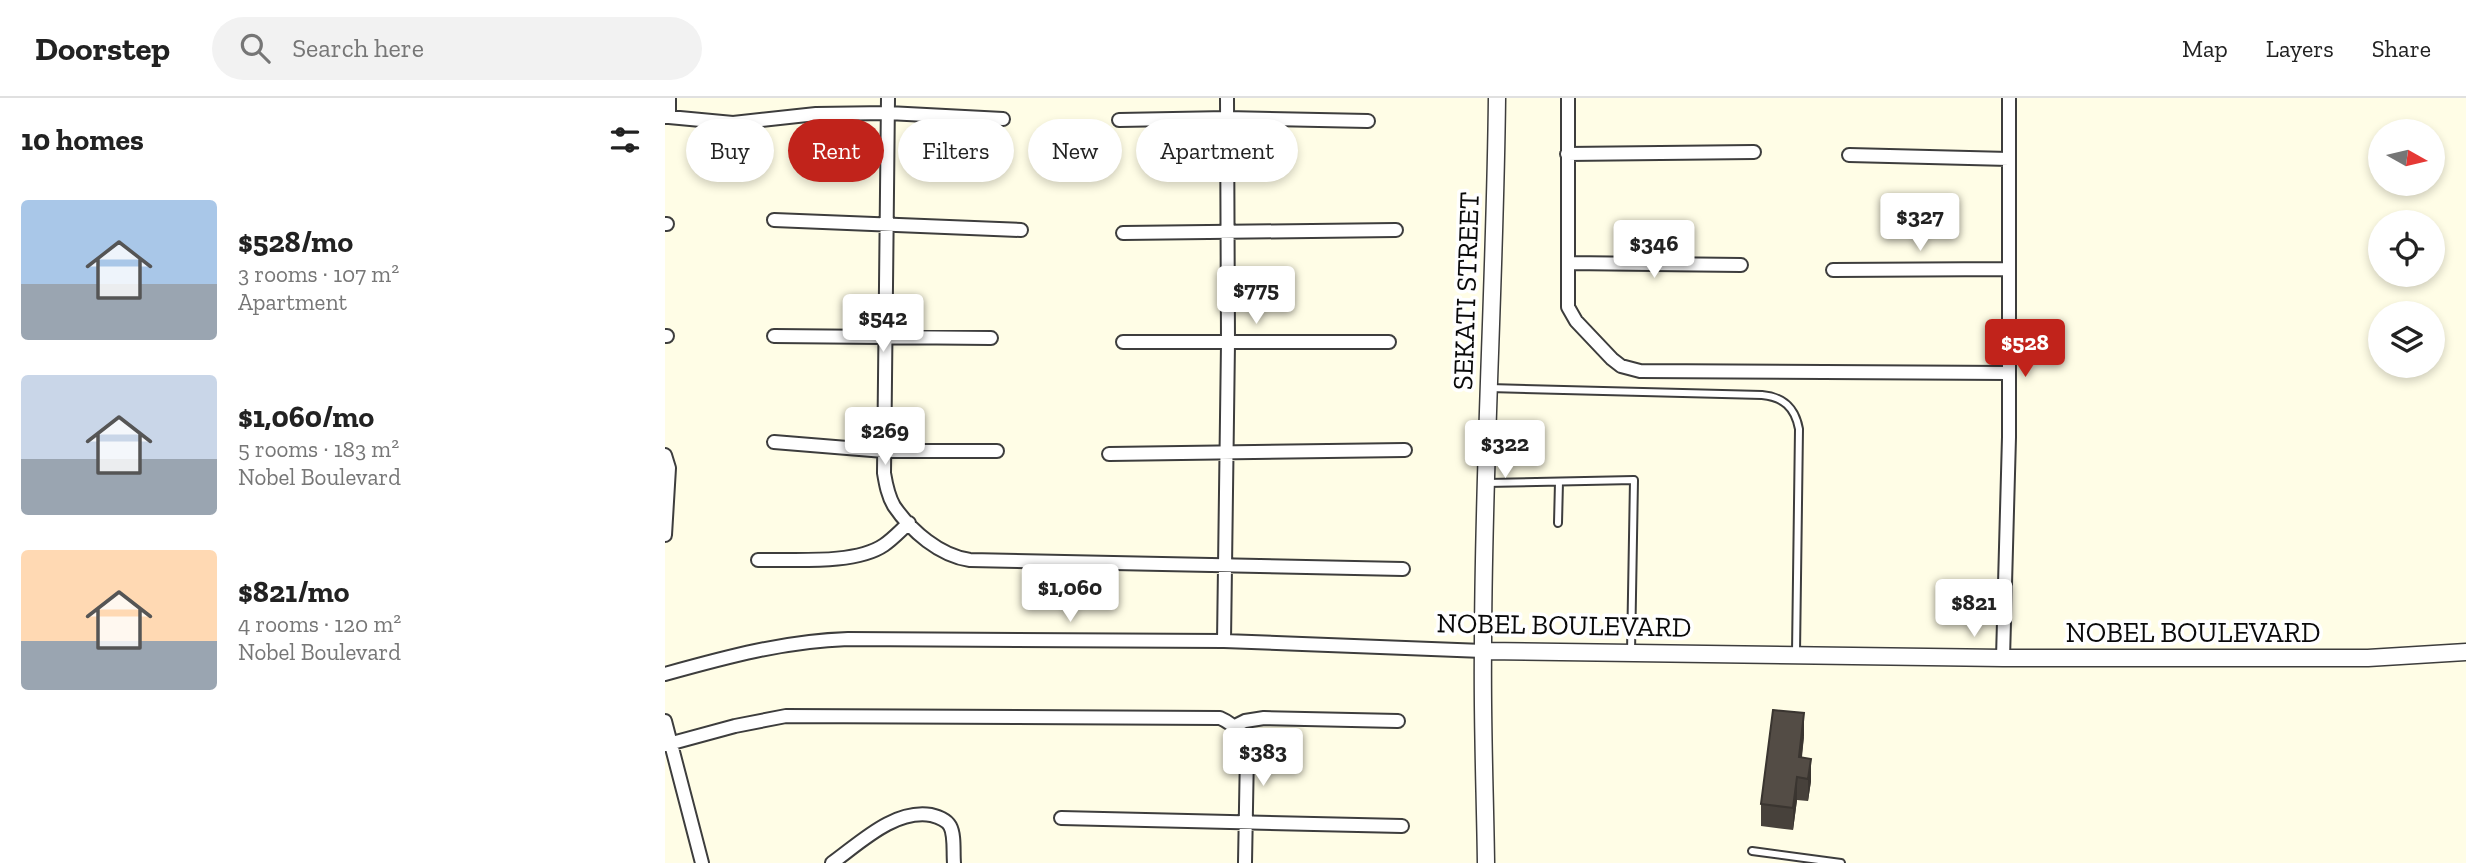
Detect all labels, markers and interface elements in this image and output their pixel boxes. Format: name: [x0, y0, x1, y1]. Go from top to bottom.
search box: [212, 17, 702, 80]
text: Doorstep: [35, 29, 170, 68]
icon: search: [236, 29, 274, 67]
text: Search here: [292, 32, 424, 64]
text: Map: [2182, 34, 2228, 63]
text: Layers: [2266, 34, 2334, 63]
text: Share: [2372, 34, 2431, 63]
chip: Buy: [686, 119, 774, 182]
chip: Rent: [788, 119, 884, 182]
chip: Filters: [898, 119, 1014, 182]
chip: New: [1028, 119, 1122, 182]
chip: Apartment: [1136, 119, 1298, 182]
north arrow: [2368, 119, 2445, 196]
map controls: [2368, 119, 2445, 378]
icon: filters: [606, 121, 644, 159]
text: 10 homes: [21, 122, 144, 158]
street label: SEKATI STREET: [1446, 191, 1486, 391]
pin: $327: [1879, 194, 1961, 253]
text: $327: [1896, 202, 1944, 230]
button: locate: [2368, 210, 2445, 287]
pin: $346: [1613, 220, 1695, 280]
text: $528/mo: [238, 224, 353, 260]
icon: home: [77, 228, 161, 312]
text: $346: [1630, 229, 1679, 257]
text: 3 rooms · 107 m²: [238, 260, 399, 288]
pin: $775: [1215, 266, 1297, 326]
text: $775: [1233, 275, 1279, 303]
text: Apartment: [238, 288, 347, 316]
pin: $542: [842, 294, 924, 354]
button: layers: [2368, 301, 2445, 378]
text: $542: [859, 303, 907, 331]
pin: $528: [1984, 320, 2066, 379]
text: $528: [2001, 328, 2049, 356]
text: $1,060/mo: [238, 399, 374, 435]
icon: home: [77, 403, 161, 487]
pin: $269: [844, 408, 926, 467]
text: $269: [861, 416, 909, 444]
pin: $322: [1464, 420, 1546, 480]
text: $322: [1481, 429, 1529, 457]
text: 5 rooms · 183 m²: [238, 435, 399, 463]
text: Nobel Boulevard: [238, 463, 401, 491]
pin: $1,060: [1013, 564, 1127, 624]
text: $1,060: [1038, 573, 1102, 601]
text: $821/mo: [238, 574, 350, 610]
icon: home: [77, 578, 161, 662]
pin: $821: [1933, 580, 2015, 639]
text: $821: [1951, 588, 1997, 616]
street label: NOBEL BOULEVARD: [1436, 606, 1692, 644]
text: 4 rooms · 120 m²: [238, 610, 401, 638]
street label: NOBEL BOULEVARD: [2066, 616, 2320, 649]
text: Nobel Boulevard: [238, 638, 401, 666]
pin: $383: [1222, 728, 1304, 788]
text: $383: [1239, 737, 1287, 765]

